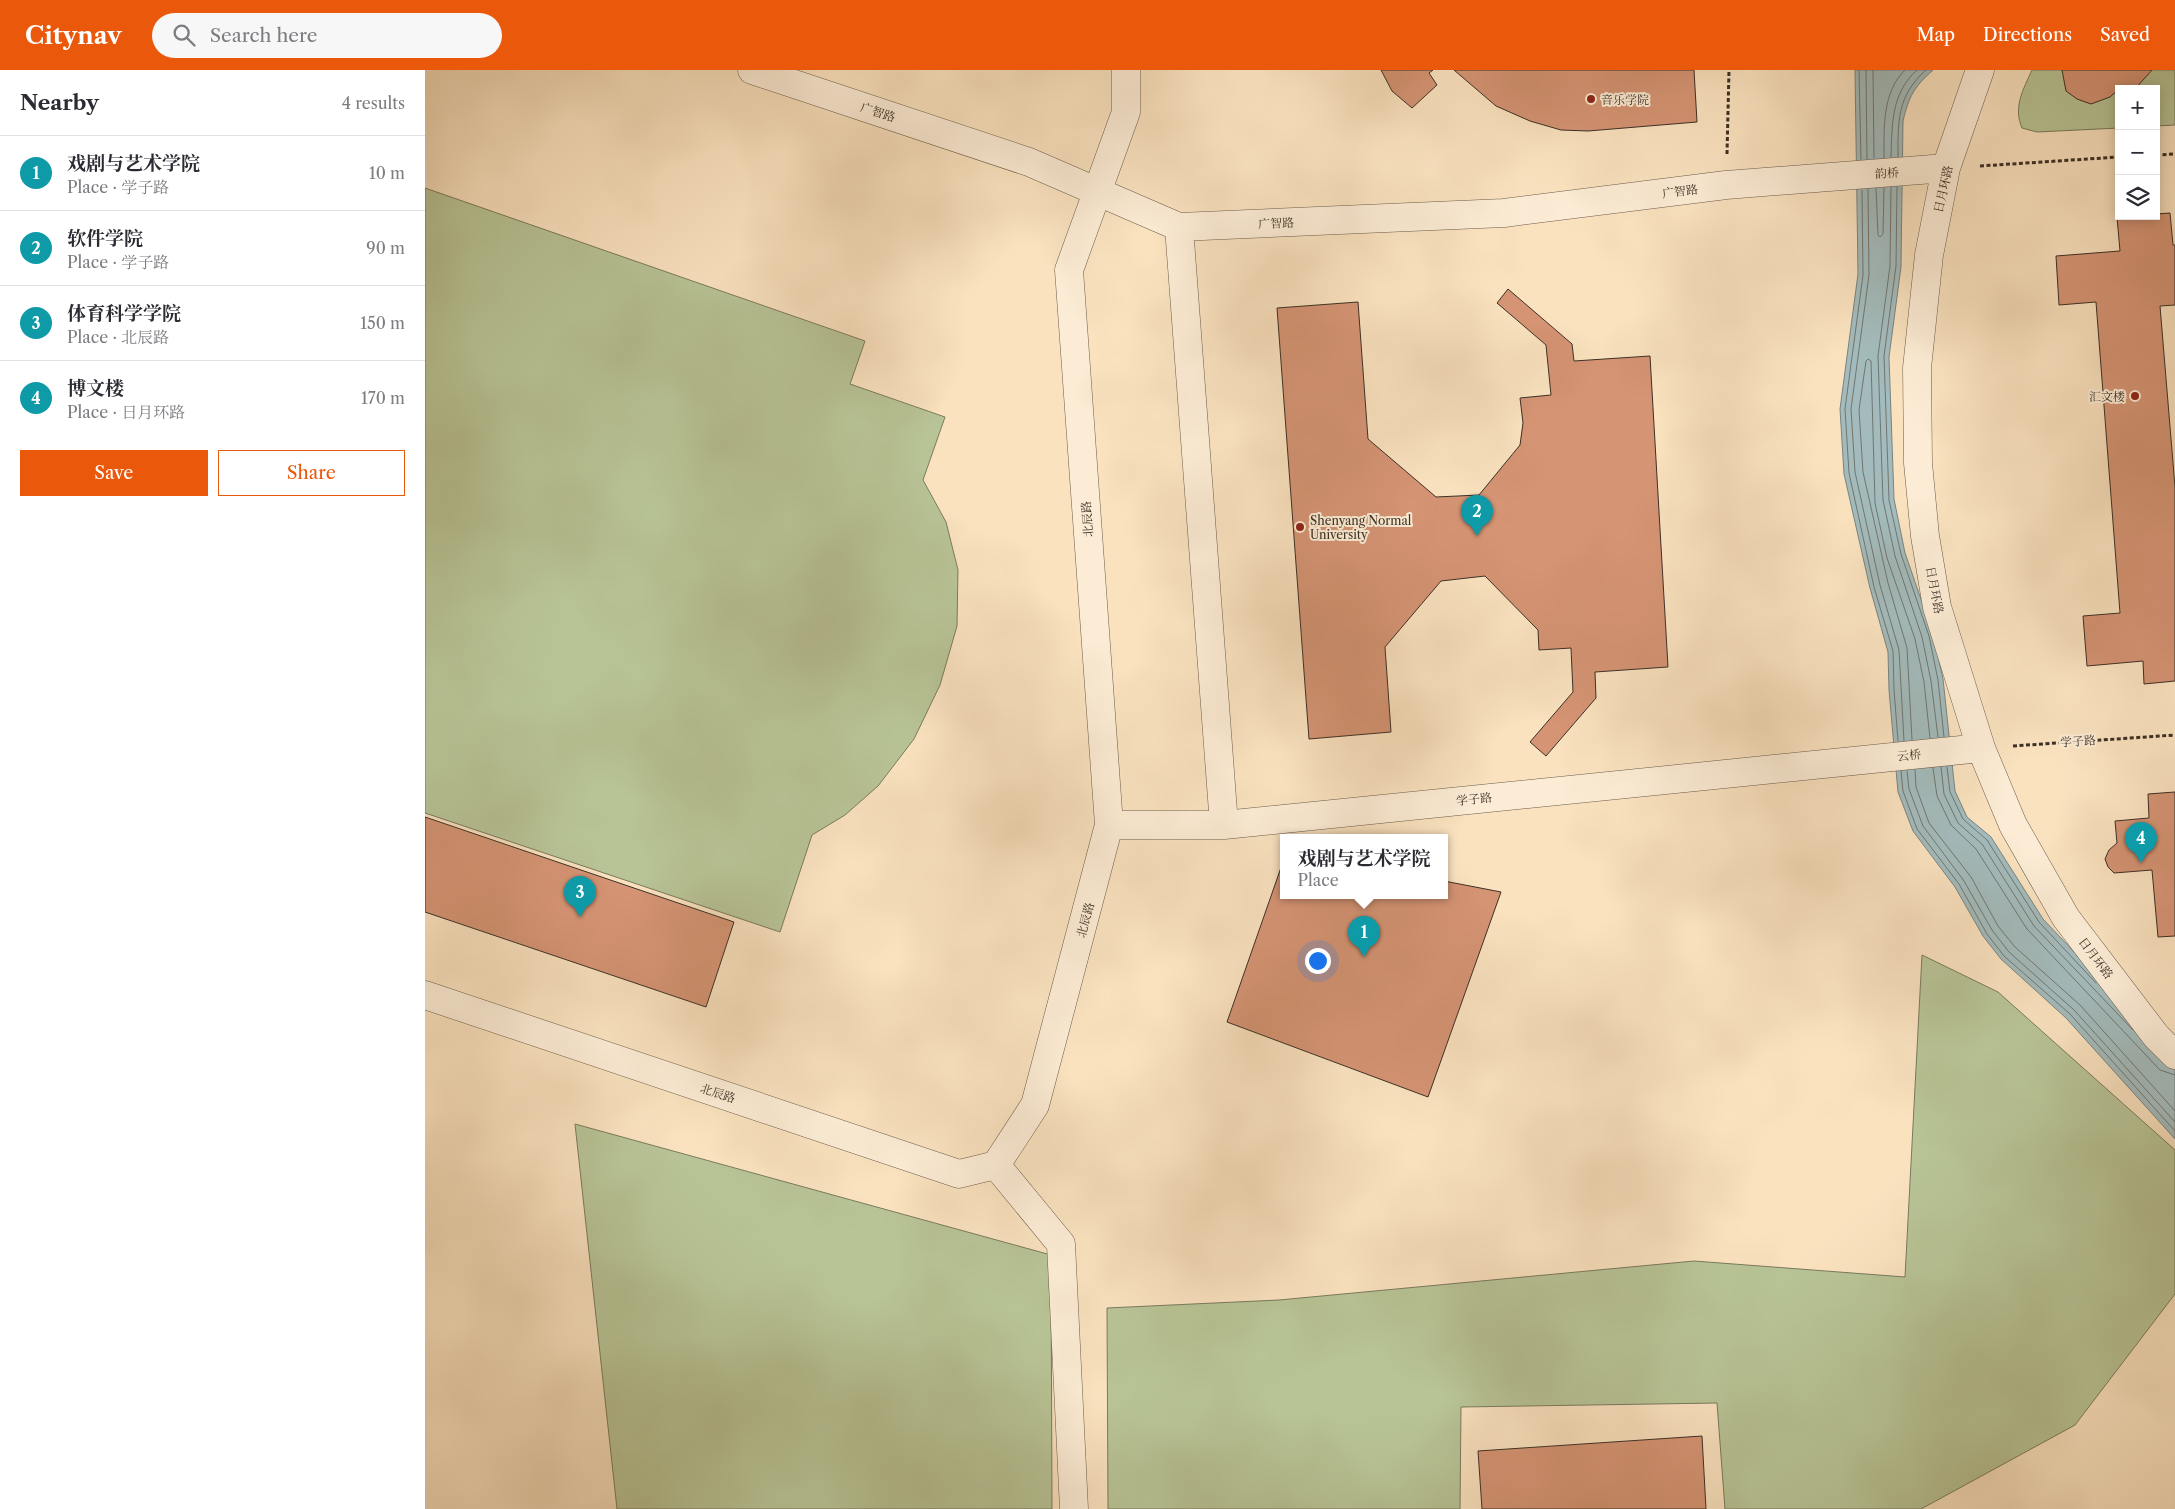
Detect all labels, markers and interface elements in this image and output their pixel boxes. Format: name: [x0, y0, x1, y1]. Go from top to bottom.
search box: [152, 13, 502, 58]
text: Citynav: [25, 21, 122, 50]
icon: search: [170, 21, 198, 49]
text: Search here: [210, 24, 317, 47]
text: Map: [1916, 24, 1955, 46]
text: Directions: [1983, 24, 2072, 46]
text: Saved: [2100, 24, 2150, 46]
map controls: [2115, 85, 2160, 220]
button: +: [2115, 85, 2160, 130]
text: Nearby: [20, 90, 99, 115]
place label: 音乐学院: [1601, 92, 1649, 107]
text: 4 results: [342, 93, 405, 113]
marker: 音乐学院: [1585, 93, 1597, 105]
street label: 广智路: [859, 99, 897, 125]
button: −: [2115, 130, 2160, 175]
text: 戏剧与艺术学院: [67, 152, 200, 175]
text: 1: [32, 163, 40, 183]
text: 10 m: [369, 163, 405, 183]
street label: 日月环路: [1930, 164, 1956, 214]
street label: 韵桥: [1874, 165, 1900, 181]
button: layers: [2115, 175, 2160, 220]
text: Place · 学子路: [67, 177, 169, 197]
street label: 广智路: [1661, 181, 1699, 201]
street label: 广智路: [1258, 215, 1294, 231]
text: 软件学院: [67, 227, 143, 250]
text: 2: [31, 238, 41, 258]
text: 90 m: [366, 238, 405, 258]
text: Place · 学子路: [67, 252, 169, 272]
text: 体育科学学院: [67, 302, 181, 325]
text: 3: [31, 313, 41, 333]
text: 150 m: [360, 313, 405, 333]
text: Place · 北辰路: [67, 327, 169, 347]
text: 博文楼: [67, 377, 124, 400]
text: 4: [31, 388, 41, 408]
text: 170 m: [361, 388, 405, 408]
place label: 汇文楼: [2089, 389, 2125, 404]
marker: 汇文楼: [2129, 390, 2141, 402]
text: Place · 日月环路: [67, 402, 185, 422]
button: Save: [20, 450, 208, 496]
button: Share: [218, 450, 405, 496]
pin: 2: [1461, 495, 1493, 536]
street label: 北辰路: [1078, 501, 1096, 537]
place label: Shenyang Normal University: [1310, 513, 1412, 542]
marker: Shenyang Normal University: [1294, 521, 1306, 533]
street label: 日月环路: [1923, 565, 1947, 615]
street label: 学子路: [2060, 732, 2096, 750]
street label: 云桥: [1896, 746, 1922, 764]
street label: 学子路: [1455, 790, 1493, 808]
pin: 4: [2125, 822, 2157, 863]
popup: [1280, 834, 1448, 899]
text: 戏剧与艺术学院: [1297, 847, 1431, 870]
text: Place: [1297, 870, 1339, 890]
pin: 3: [564, 876, 596, 917]
street label: 北辰路: [1073, 901, 1097, 939]
pin: 1: [1348, 916, 1380, 957]
street label: 日月环路: [2076, 934, 2116, 982]
your location: [1305, 948, 1331, 974]
street label: 北辰路: [699, 1080, 737, 1106]

